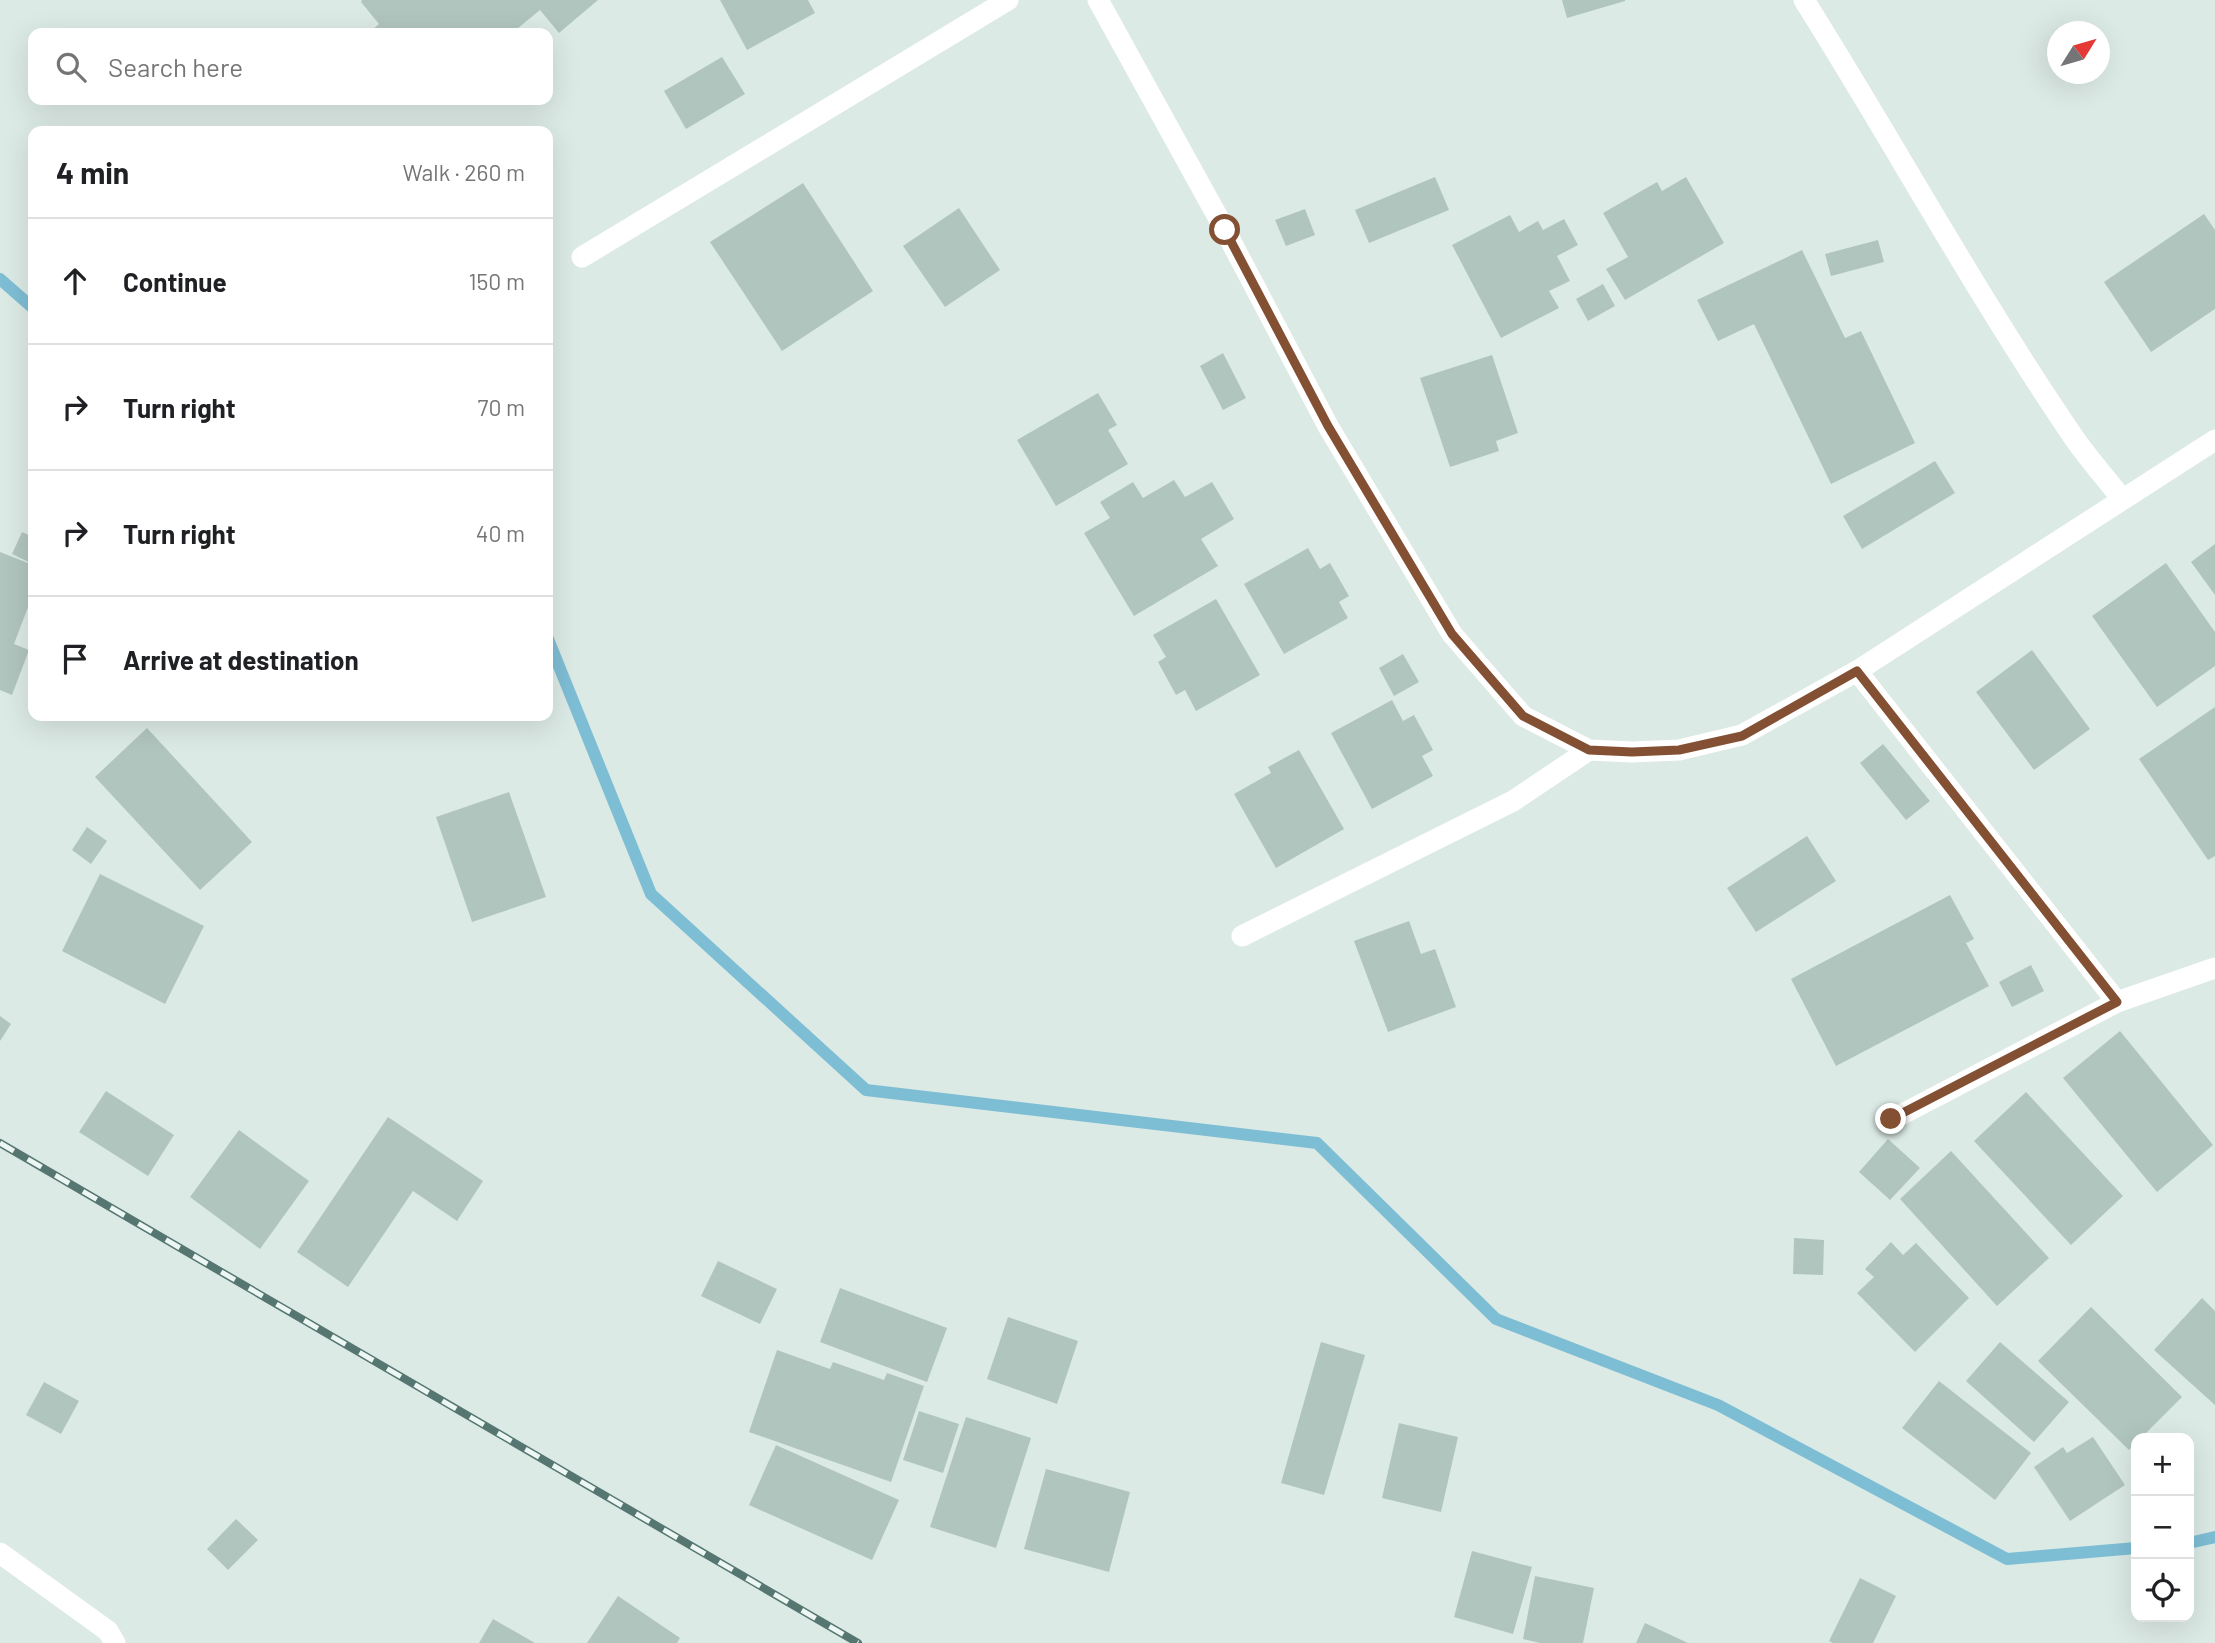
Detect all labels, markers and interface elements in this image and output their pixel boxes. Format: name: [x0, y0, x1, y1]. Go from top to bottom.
north arrow: [2047, 21, 2110, 84]
search box: [28, 28, 553, 105]
icon: search: [52, 48, 90, 86]
text: Search here: [108, 51, 243, 82]
text: 4 min: [56, 154, 129, 190]
text: Walk · 260 m: [403, 158, 525, 186]
route start: [1209, 214, 1240, 245]
icon: ahead: [56, 262, 94, 300]
text: Continue: [123, 266, 227, 297]
text: 150 m: [469, 267, 525, 295]
icon: right: [56, 388, 94, 426]
text: Turn right: [123, 392, 236, 423]
text: 70 m: [478, 393, 525, 421]
icon: right: [56, 514, 94, 552]
text: Turn right: [123, 518, 236, 549]
text: 40 m: [476, 519, 525, 547]
icon: arrive: [56, 640, 94, 678]
text: Arrive at destination: [123, 644, 359, 675]
route end: [1875, 1103, 1906, 1134]
map controls: [2131, 1433, 2194, 1622]
button: +: [2131, 1433, 2194, 1496]
button: −: [2131, 1496, 2194, 1559]
button: locate: [2131, 1559, 2194, 1622]

